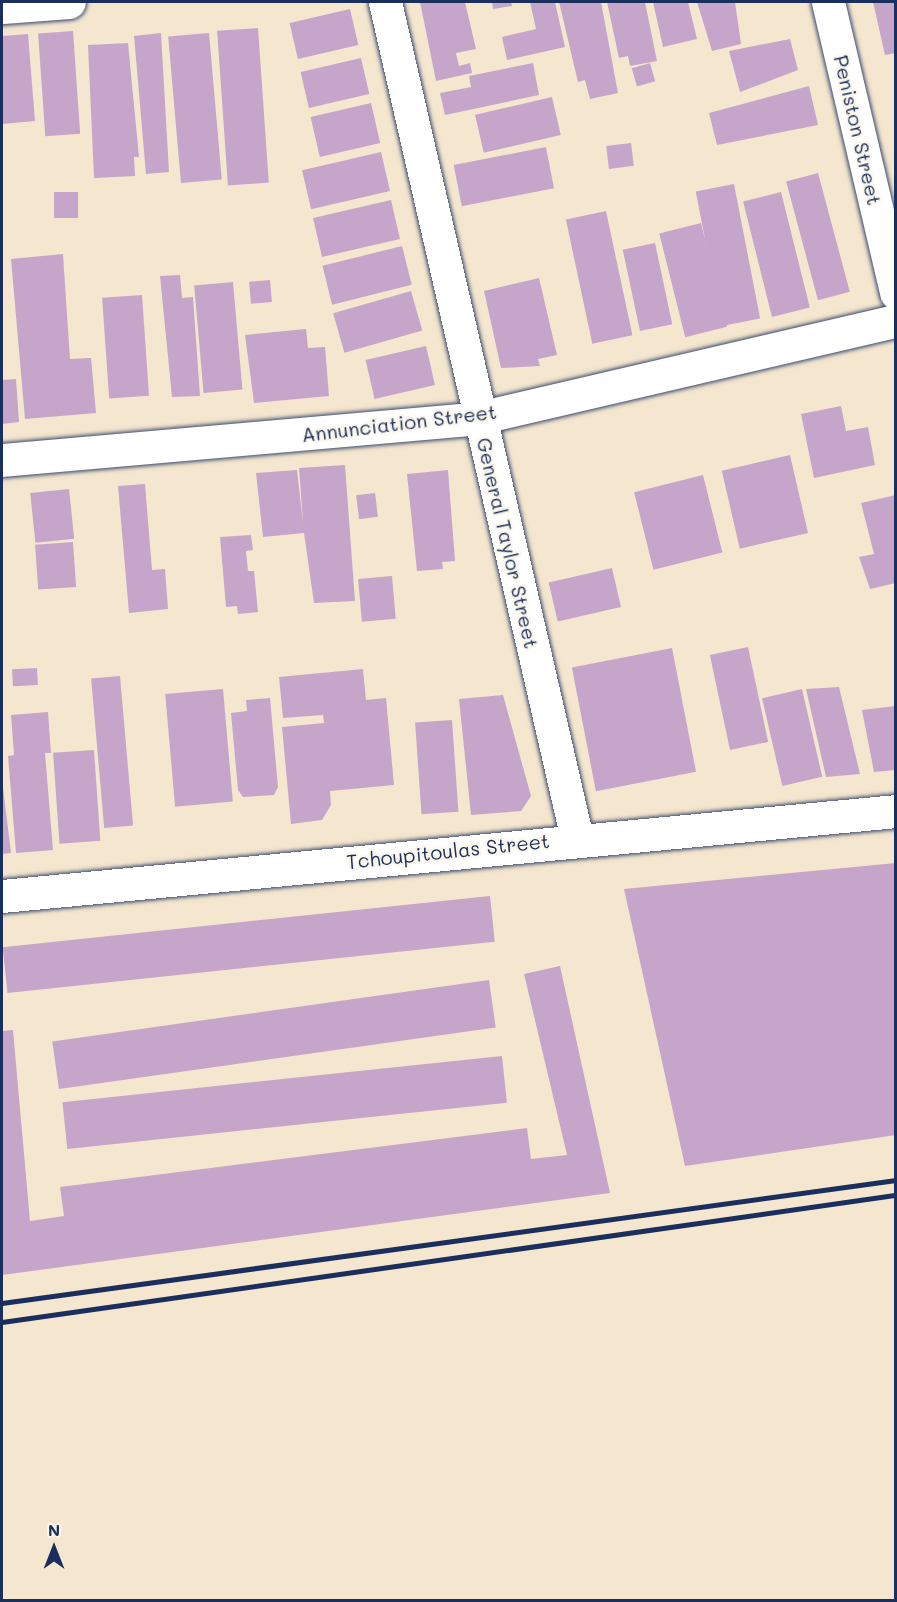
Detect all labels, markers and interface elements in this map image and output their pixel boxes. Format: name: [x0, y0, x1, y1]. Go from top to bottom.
street label: Peniston Street: [829, 53, 887, 207]
street label: Annunciation Street: [300, 399, 498, 447]
street label: General Taylor Street: [472, 435, 544, 651]
street label: Tchoupitoulas Street: [345, 828, 551, 874]
north arrow: [24, 1518, 84, 1578]
text: N: [48, 1519, 60, 1540]

